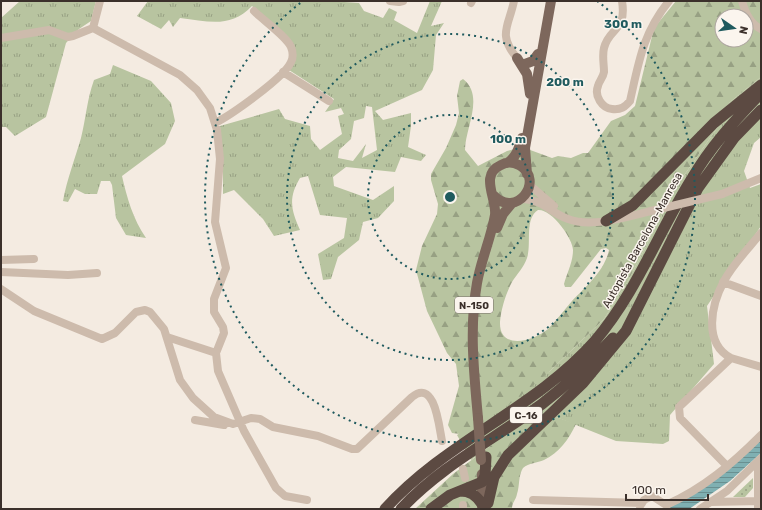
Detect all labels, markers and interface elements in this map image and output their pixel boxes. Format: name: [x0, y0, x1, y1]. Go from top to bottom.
north arrow: [714, 8, 754, 48]
text: 300 m: [604, 17, 642, 31]
text: N: [736, 25, 750, 36]
text: 200 m: [546, 75, 584, 89]
text: 100 m: [490, 132, 526, 146]
street label: Autopista Barcelona-Manresa: [600, 170, 685, 310]
centre of rings: [443, 190, 457, 204]
road number: N-150: [455, 297, 493, 313]
road number: C-16: [510, 407, 542, 423]
scale bar: [626, 476, 708, 502]
text: 100 m: [632, 483, 666, 497]

